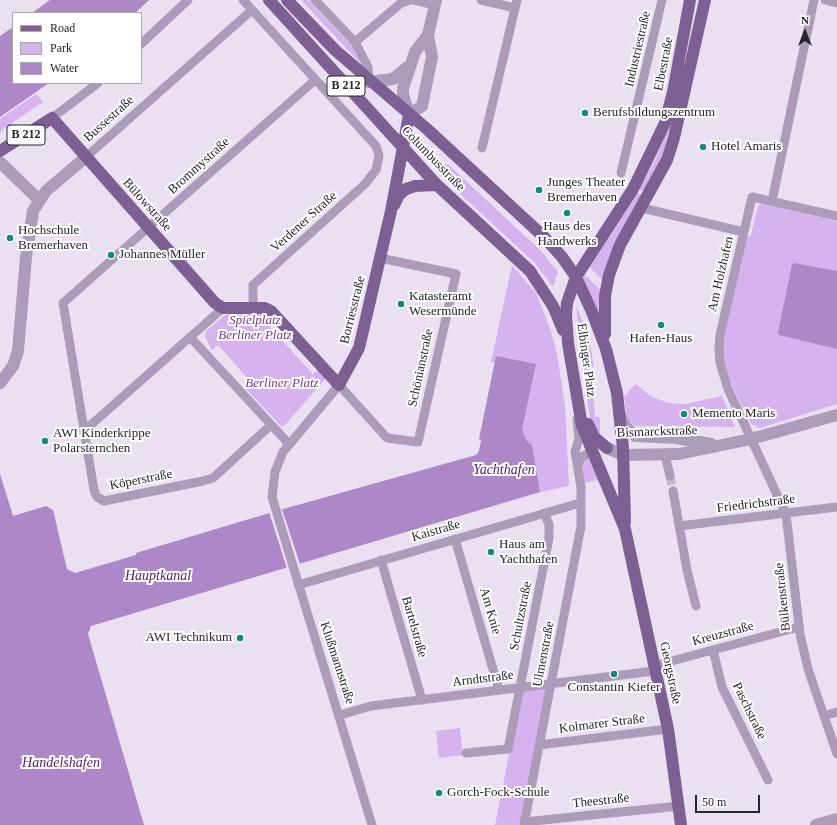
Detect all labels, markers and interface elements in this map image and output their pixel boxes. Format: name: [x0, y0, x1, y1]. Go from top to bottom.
street label: Industriestraße: [622, 10, 654, 88]
legend: [12, 12, 142, 84]
north arrow: [785, 12, 825, 52]
text: N: [801, 14, 809, 26]
text: Road: [50, 21, 75, 35]
street label: Elbestraße: [651, 36, 677, 92]
text: Park: [50, 41, 72, 55]
text: Water: [50, 61, 78, 75]
road number: B 212: [327, 76, 365, 96]
street label: Bussestraße: [81, 92, 137, 146]
place label: Berufsbildungszentrum: [593, 105, 715, 121]
marker: Berufsbildungszentrum: [580, 108, 590, 118]
street label: Columbusstraße: [398, 123, 468, 195]
road number: B 212: [7, 125, 45, 145]
street label: Brommystraße: [165, 134, 233, 198]
place label: Hotel Amaris: [711, 139, 781, 155]
marker: Hotel Amaris: [698, 142, 708, 152]
street label: Bülowstraße: [119, 175, 175, 235]
place label: Junges Theater Bremerhaven: [547, 175, 625, 206]
marker: Junges Theater Bremerhaven: [534, 185, 544, 195]
street label: Verdener Straße: [268, 188, 340, 256]
marker: Haus des Handwerks: [562, 208, 572, 218]
place label: Haus des Handwerks: [537, 219, 597, 250]
place label: Hochschule Bremerhaven: [18, 223, 88, 254]
marker: Hochschule Bremerhaven: [5, 233, 15, 243]
street label: Am Holzhafen: [705, 235, 737, 313]
place label: Johannes Müller: [119, 247, 205, 263]
marker: Johannes Müller: [106, 250, 116, 260]
street label: Borriesstraße: [337, 274, 369, 346]
place label: Katasteramt Wesermünde: [409, 289, 477, 320]
marker: Katasteramt Wesermünde: [396, 299, 406, 309]
park label: Spielplatz Berliner Platz: [218, 313, 292, 344]
marker: Hafen-Haus: [656, 320, 666, 330]
street label: Elbinger Platz: [573, 322, 599, 398]
street label: Schönianstraße: [405, 328, 437, 408]
place label: Hafen-Haus: [630, 331, 692, 347]
park label: Berliner Platz: [245, 376, 319, 392]
place label: Memento Maris: [692, 406, 775, 422]
marker: Memento Maris: [679, 409, 689, 419]
street label: Bismarckstraße: [616, 423, 698, 441]
place label: AWI Kinderkrippe Polarsternchen: [53, 426, 151, 457]
marker: AWI Kinderkrippe Polarsternchen: [40, 436, 50, 446]
water label: Yachthafen: [473, 462, 535, 478]
street label: Köperstraße: [108, 466, 174, 494]
street label: Friedrichstraße: [716, 491, 796, 517]
street label: Kaistraße: [410, 517, 462, 545]
place label: Haus am Yachthafen: [499, 537, 558, 568]
marker: Haus am Yachthafen: [486, 547, 496, 557]
street label: Bülkenstraße: [772, 562, 794, 632]
water label: Hauptkanal: [125, 568, 191, 584]
street label: Schultzstraße: [507, 580, 535, 652]
street label: Am Knie: [476, 586, 504, 636]
street label: Bartelstraße: [398, 595, 430, 659]
street label: Kreuzstraße: [691, 618, 755, 650]
street label: Klußmannstraße: [316, 620, 358, 706]
street label: Ulmenstraße: [530, 620, 558, 688]
place label: AWI Technikum: [146, 630, 232, 646]
marker: AWI Technikum: [235, 633, 245, 643]
street label: Georgstraße: [656, 640, 684, 706]
street label: Arndtstraße: [452, 668, 514, 690]
marker: Constantin Kiefer: [609, 669, 619, 679]
place label: Constantin Kiefer: [568, 680, 660, 696]
street label: Paschstraße: [729, 680, 769, 742]
street label: Kolmarer Straße: [558, 711, 646, 737]
water label: Handelshafen: [22, 755, 100, 771]
place label: Gorch-Fock-Schule: [447, 785, 550, 801]
scale bar: [697, 787, 762, 813]
marker: Gorch-Fock-Schule: [434, 788, 444, 798]
street label: Theestraße: [572, 790, 630, 812]
text: 50 m: [702, 795, 726, 809]

